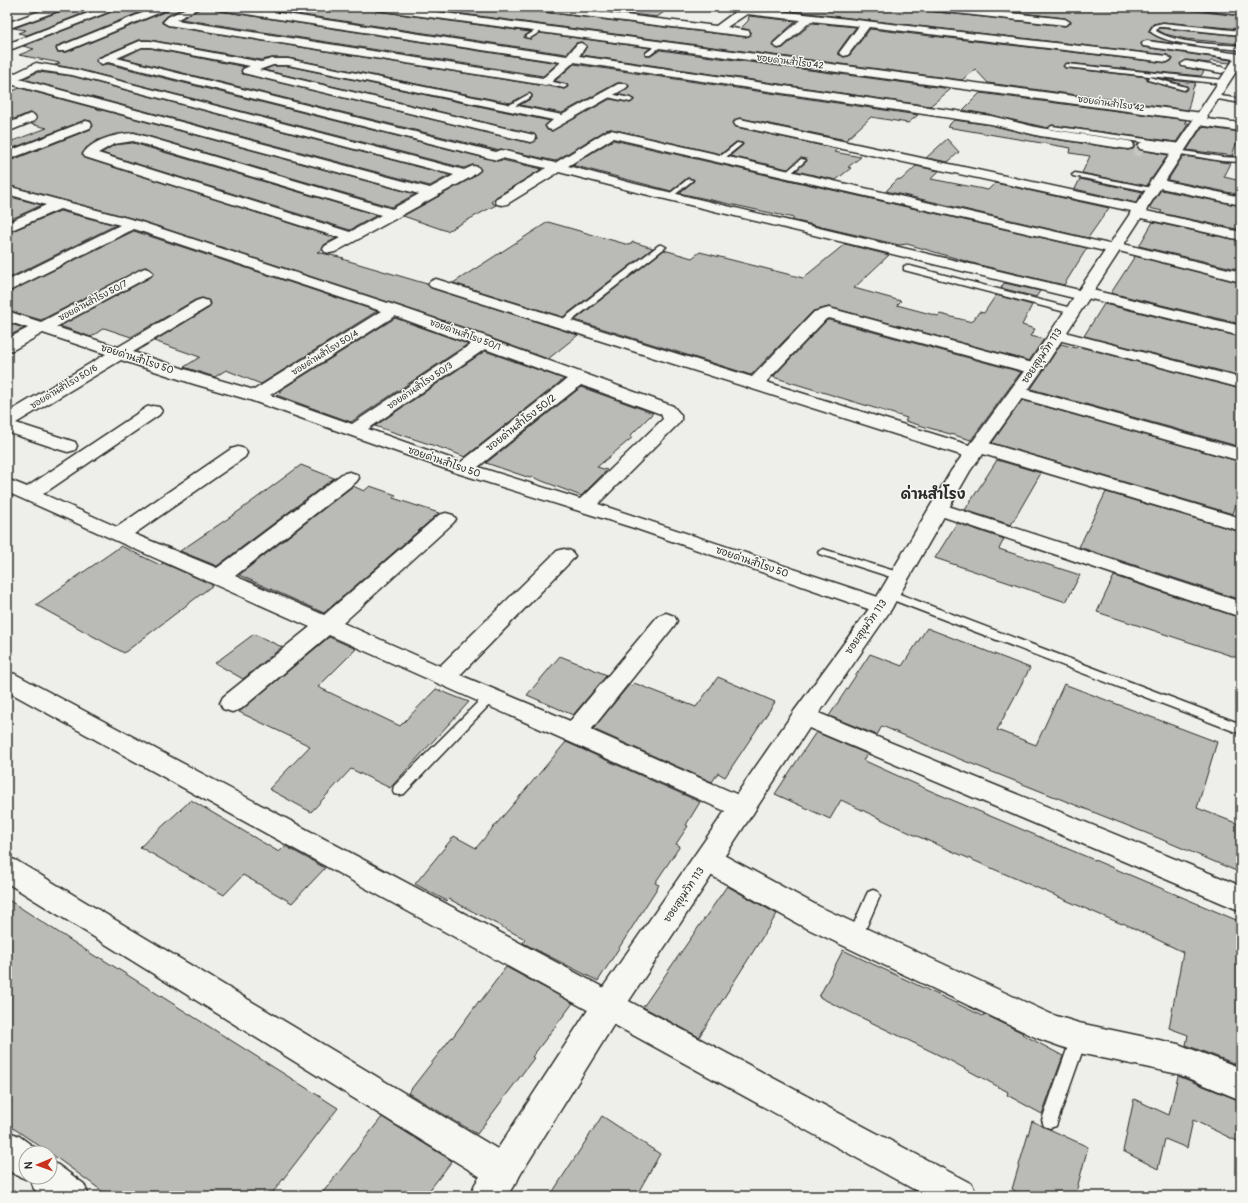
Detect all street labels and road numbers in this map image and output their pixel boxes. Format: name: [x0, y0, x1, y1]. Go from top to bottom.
street label: ซอยด่านสำโรง 42: [756, 51, 824, 72]
street label: ซอยด่านสำโรง 42: [1077, 93, 1145, 114]
street label: ซอยด่านสำโรง 50/7: [56, 277, 129, 324]
street label: ซอยด่านสำโรง 50/1: [428, 316, 502, 353]
street label: ซอยสุขุมวิท 113: [1018, 325, 1067, 387]
street label: ซอยด่านสำโรง 50/4: [289, 327, 361, 378]
street label: ซอยด่านสำโรง 50: [99, 341, 175, 376]
street label: ซอยด่านสำโรง 50/3: [385, 359, 455, 412]
street label: ซอยด่านสำโรง 50/6: [28, 362, 100, 411]
street label: ซอยด่านสำโรง 50/2: [483, 391, 559, 454]
street label: ซอยด่านสำโรง 50: [406, 443, 482, 480]
street label: ซอยด่านสำโรง 50: [714, 543, 790, 580]
street label: ซอยสุขุมวิท 113: [842, 596, 891, 658]
street label: ซอยสุขุมวิท 113: [660, 864, 709, 926]

